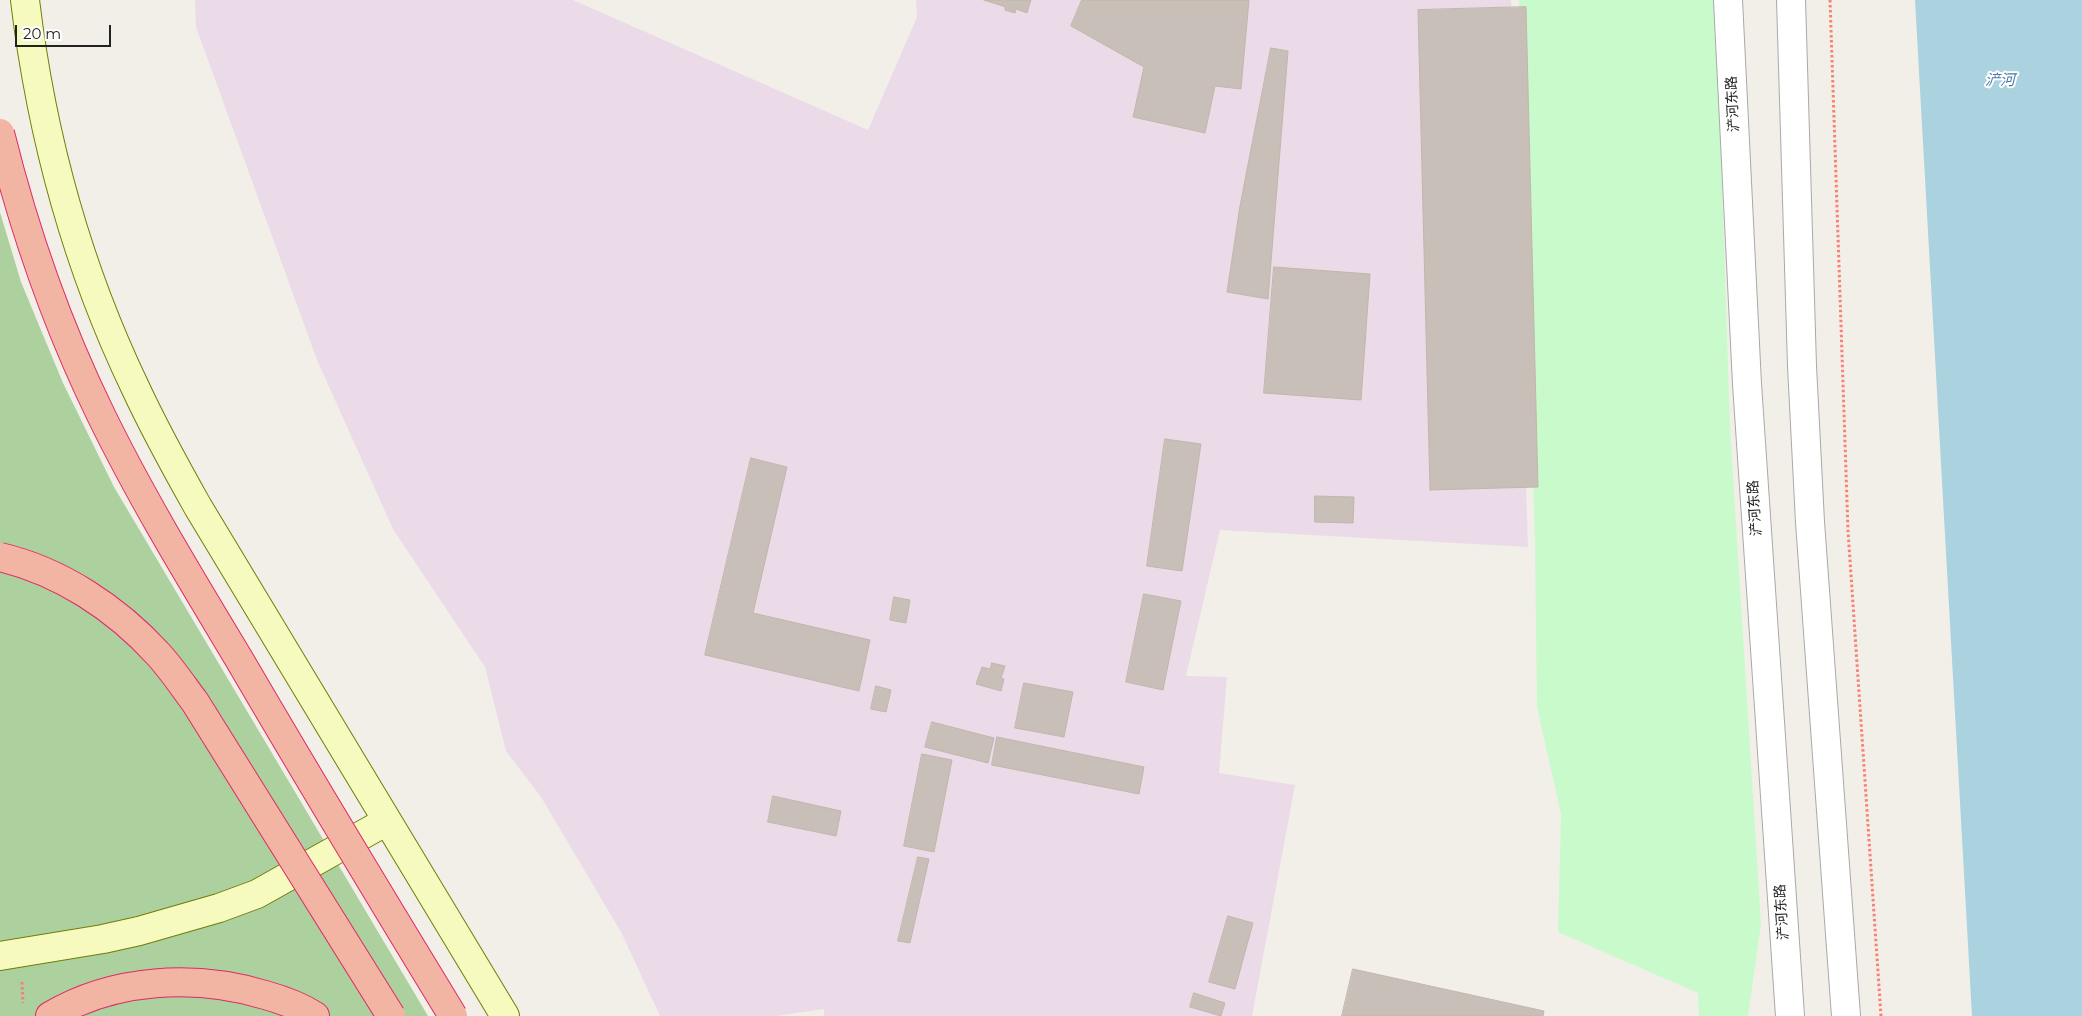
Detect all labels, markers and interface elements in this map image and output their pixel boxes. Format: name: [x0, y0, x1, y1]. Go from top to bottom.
scale bar: [18, 15, 114, 47]
text: 20 m: [23, 24, 61, 43]
water label: 浐河: [1985, 72, 2015, 90]
street label: 浐河东路: [1723, 76, 1743, 132]
street label: 浐河东路: [1745, 479, 1765, 537]
street label: 浐河东路: [1772, 883, 1792, 941]

